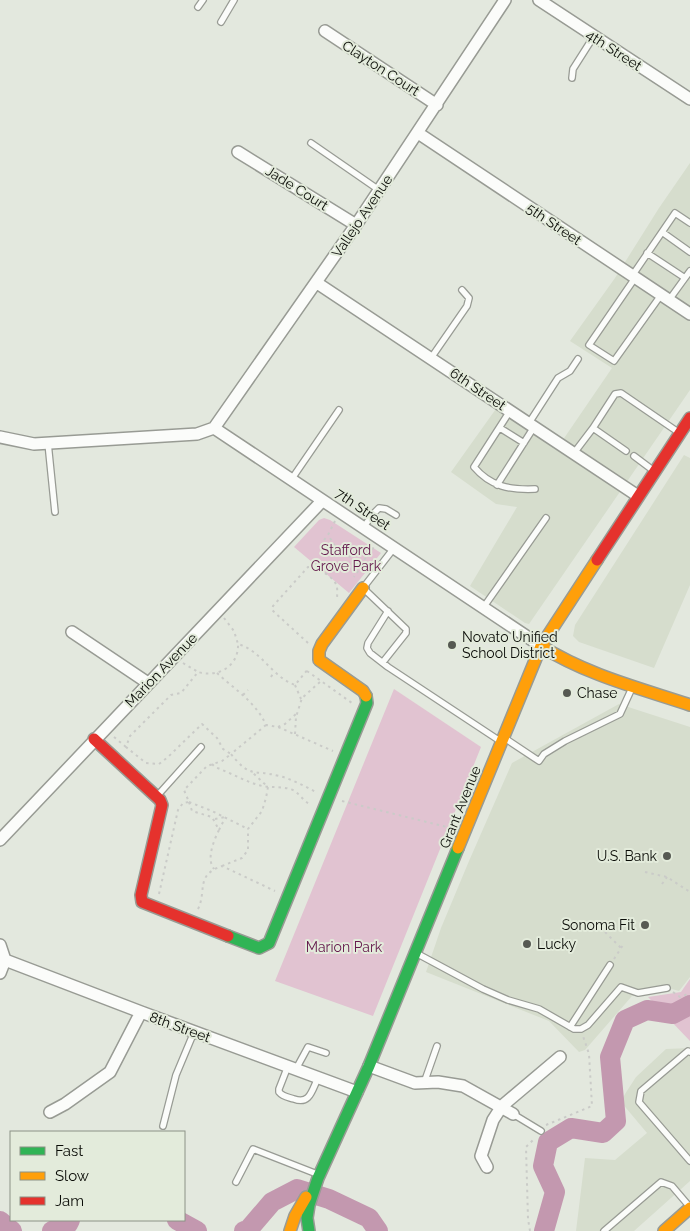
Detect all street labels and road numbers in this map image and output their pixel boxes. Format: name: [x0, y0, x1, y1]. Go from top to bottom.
street label: 4th Street: [583, 26, 645, 74]
street label: Clayton Court: [339, 37, 423, 99]
street label: Jade Court: [263, 163, 331, 214]
street label: Vallejo Avenue: [329, 172, 395, 260]
street label: 5th Street: [523, 200, 585, 248]
street label: 6th Street: [447, 365, 509, 414]
street label: 7th Street: [333, 485, 394, 533]
street label: Marion Avenue: [122, 630, 200, 710]
street label: Grant Avenue: [436, 763, 484, 851]
street label: 8th Street: [147, 1009, 213, 1045]

